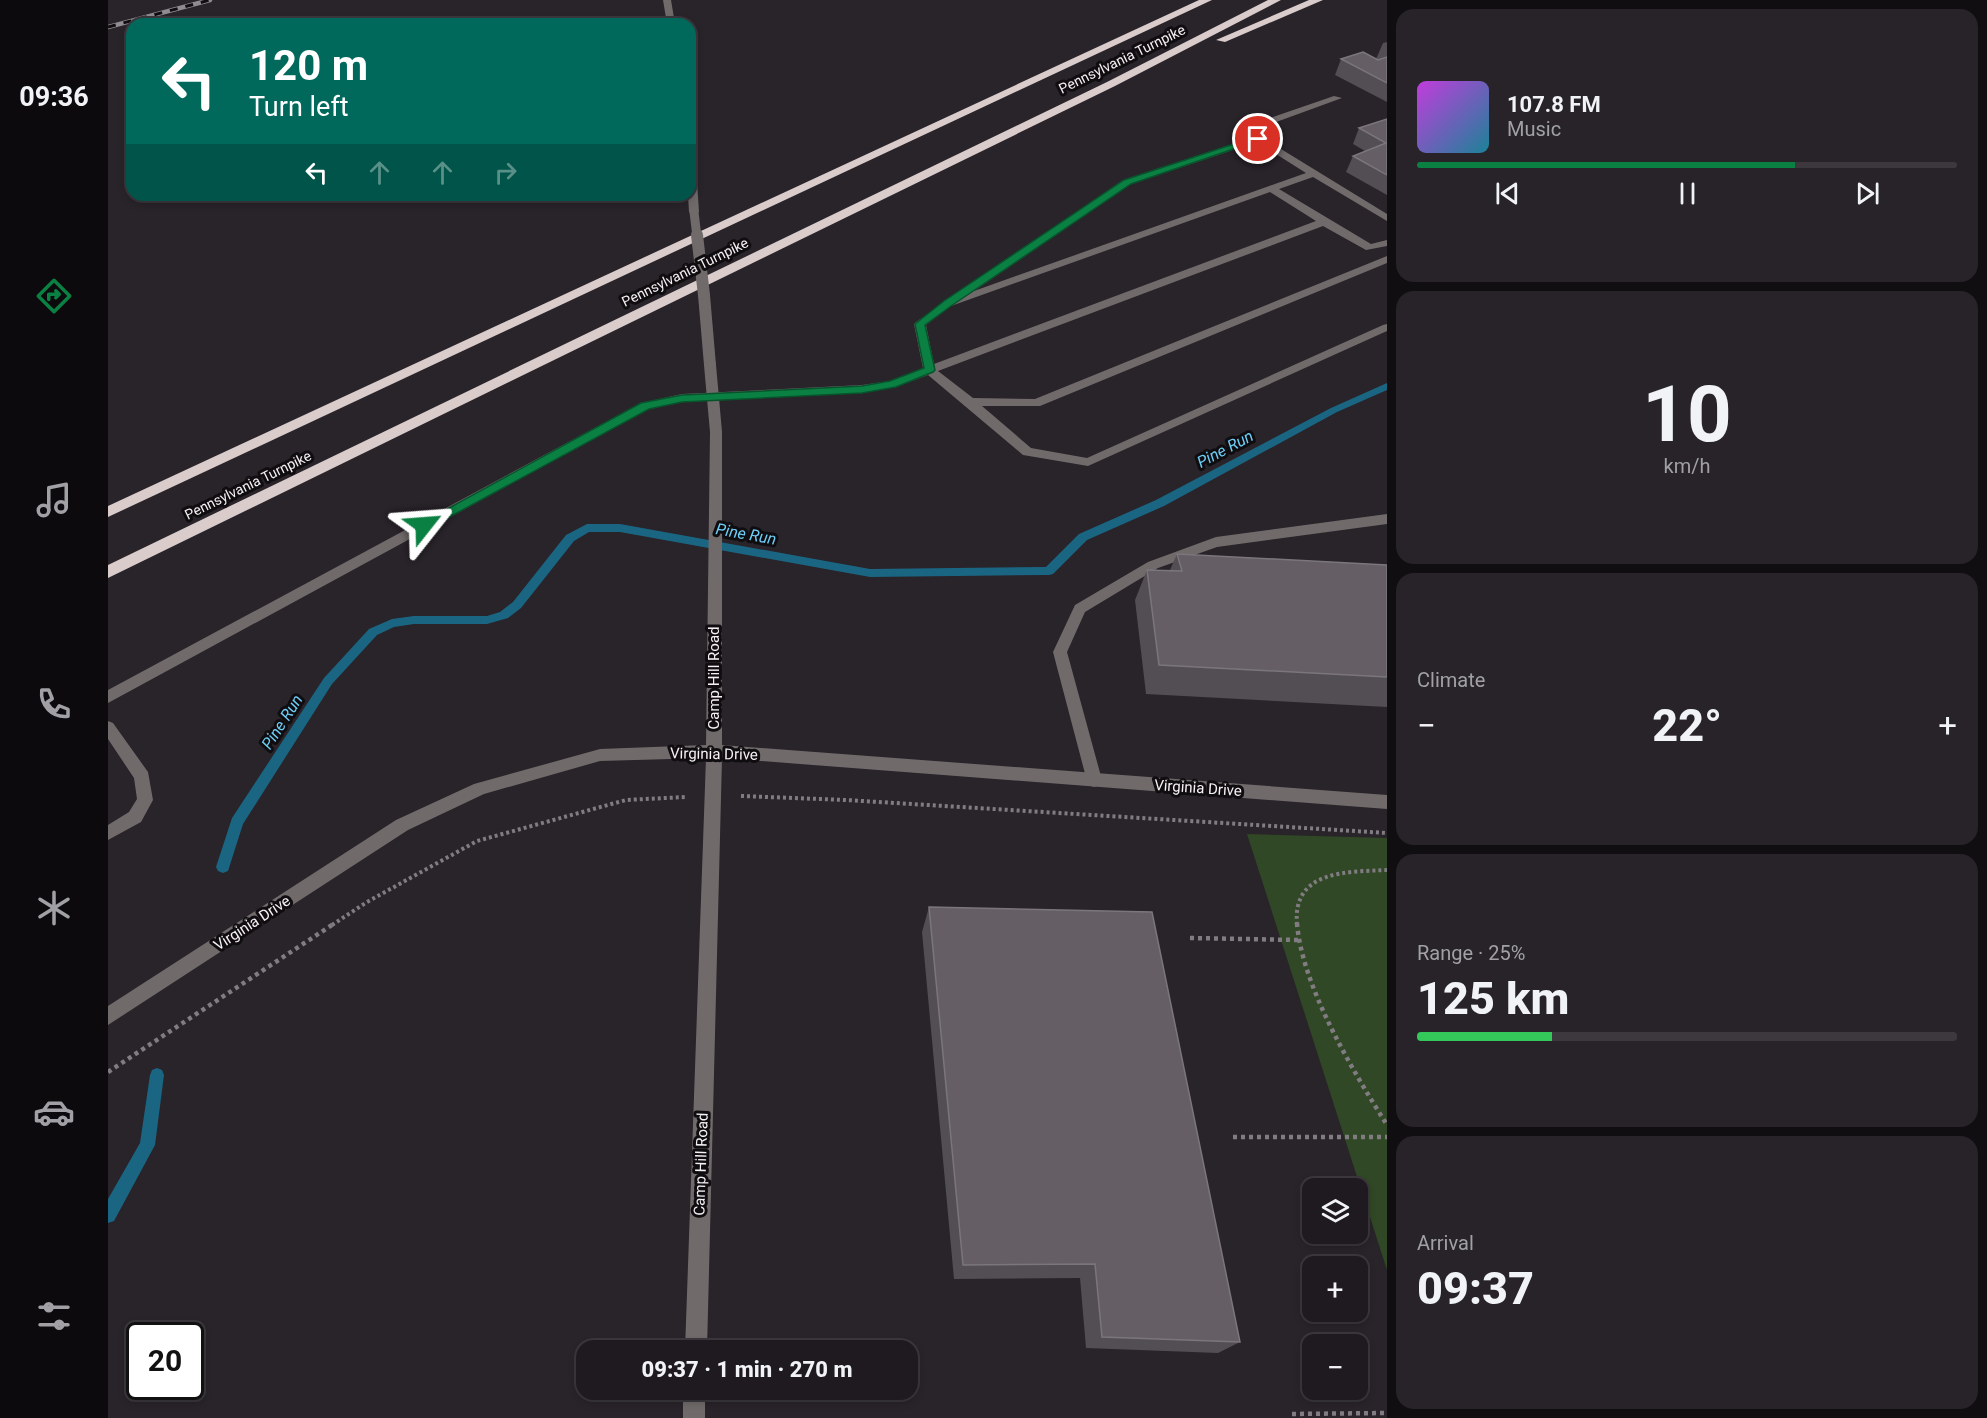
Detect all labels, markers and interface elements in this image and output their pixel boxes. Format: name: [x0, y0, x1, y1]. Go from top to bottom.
street label: Pennsylvania Turnpike: [1056, 21, 1188, 97]
text: 120 m: [249, 41, 368, 90]
icon: left: [150, 42, 228, 120]
text: 09:36: [19, 81, 89, 113]
text: Turn left: [249, 91, 349, 123]
text: 107.8 FM: [1507, 92, 1601, 117]
pin: [1232, 113, 1283, 164]
text: Music: [1507, 117, 1561, 141]
icon: arrive: [1241, 122, 1274, 155]
icon: left: [300, 156, 333, 189]
icon: ahead: [363, 156, 396, 189]
icon: ahead: [426, 156, 459, 189]
icon: right: [489, 156, 522, 189]
icon: previous: [1491, 177, 1524, 210]
icon: pause: [1671, 177, 1704, 210]
icon: next: [1851, 177, 1884, 210]
street label: Pennsylvania Turnpike: [619, 234, 751, 310]
icon: directions: [33, 275, 75, 317]
text: 10: [1642, 369, 1732, 460]
water label: Pine Run: [1194, 426, 1256, 472]
street label: Pennsylvania Turnpike: [182, 447, 314, 523]
text: km/h: [1664, 454, 1710, 478]
icon: music: [33, 479, 75, 521]
position arrow: [392, 493, 456, 557]
water label: Pine Run: [714, 519, 778, 549]
street label: Camp Hill Road: [705, 626, 723, 730]
text: Climate: [1417, 668, 1485, 692]
icon: phone: [33, 683, 75, 725]
water label: Pine Run: [257, 691, 307, 753]
text: 22°: [1652, 699, 1722, 752]
text: −: [1417, 706, 1436, 745]
text: +: [1938, 706, 1957, 745]
street label: Virginia Drive: [670, 744, 758, 764]
street label: Virginia Drive: [1154, 776, 1242, 800]
icon: climate: [33, 887, 75, 929]
street label: Virginia Drive: [210, 892, 294, 954]
text: Range · 25%: [1417, 941, 1525, 965]
text: 125 km: [1417, 972, 1569, 1025]
icon: car: [33, 1091, 75, 1133]
street label: Camp Hill Road: [690, 1112, 712, 1216]
map controls: [1302, 1178, 1368, 1400]
button: layers: [1302, 1178, 1368, 1244]
text: Arrival: [1417, 1231, 1474, 1255]
button: +: [1302, 1256, 1368, 1322]
text: 09:37: [1417, 1262, 1534, 1315]
icon: filters: [33, 1295, 75, 1337]
speed limit sign: 20: [126, 1322, 204, 1400]
button: −: [1302, 1334, 1368, 1400]
text: 09:37 · 1 min · 270 m: [642, 1357, 852, 1382]

